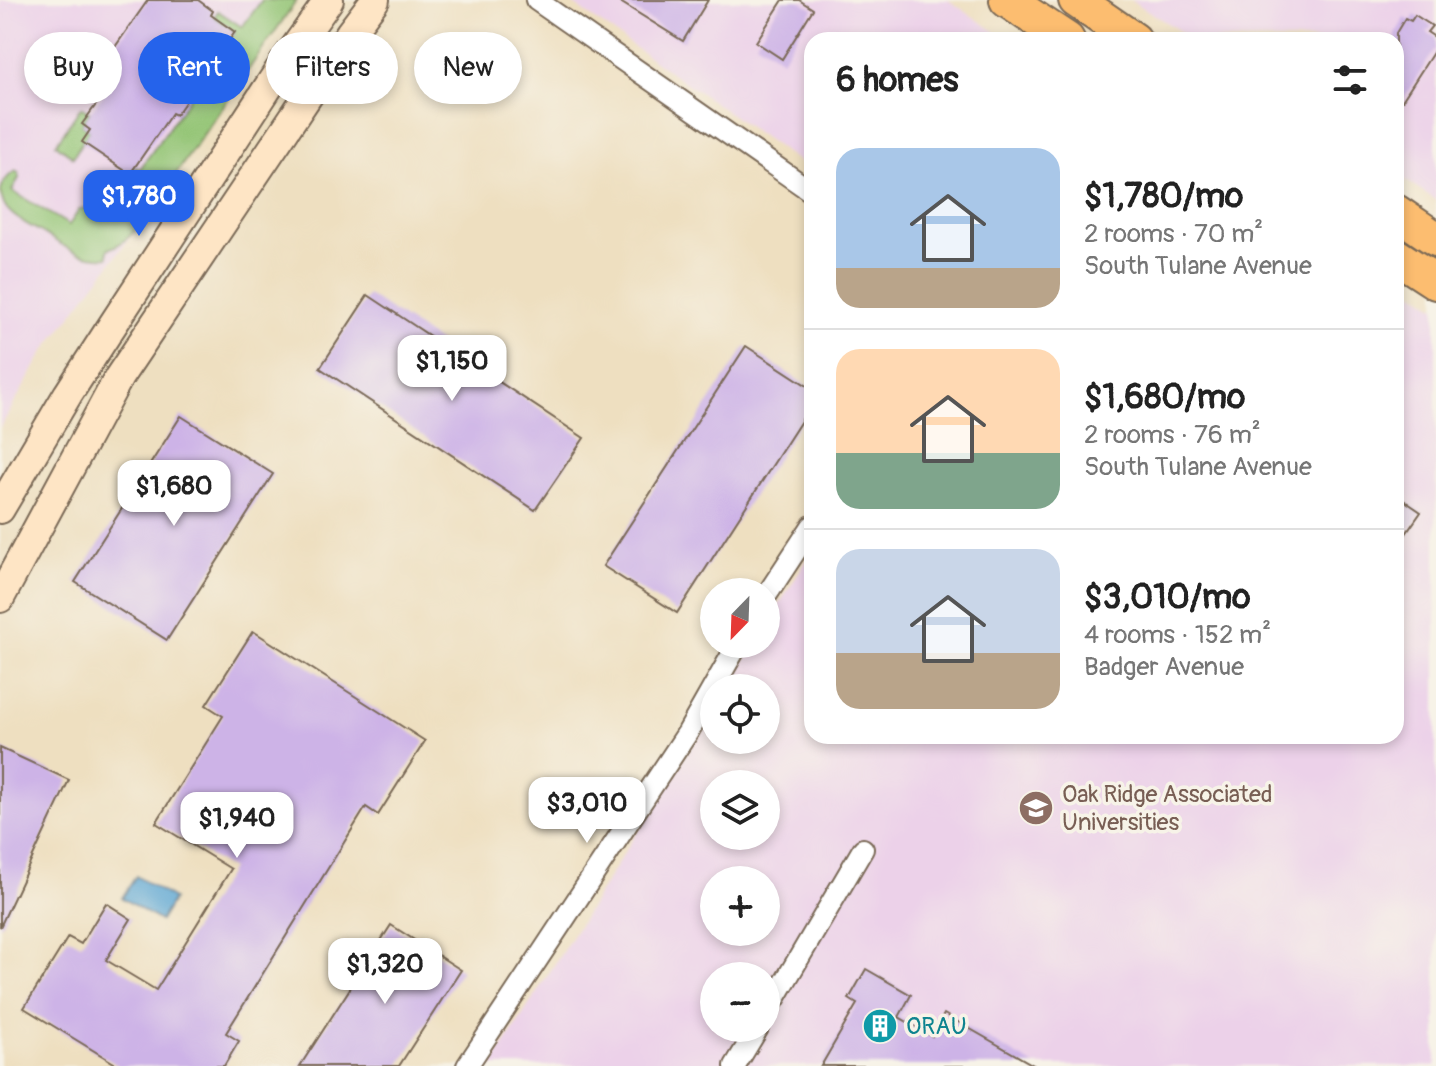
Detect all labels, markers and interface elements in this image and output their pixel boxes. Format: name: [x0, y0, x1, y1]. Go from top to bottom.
chip: Buy: [24, 32, 122, 104]
chip: Rent: [138, 32, 250, 104]
chip: Filters: [266, 32, 398, 104]
chip: New: [414, 32, 522, 104]
icon: filters: [1328, 58, 1372, 102]
text: 6 homes: [836, 59, 959, 102]
pin: $1,780: [74, 170, 204, 238]
text: $1,780/mo: [1084, 175, 1243, 218]
text: $1,780: [101, 180, 177, 212]
icon: home: [900, 180, 996, 276]
text: 2 rooms · 70 m²: [1084, 218, 1263, 250]
text: South Tulane Avenue: [1084, 250, 1312, 282]
pin: $1,150: [387, 335, 517, 403]
text: $1,150: [416, 345, 488, 377]
text: $1,680/mo: [1084, 376, 1245, 419]
icon: home: [900, 381, 996, 477]
text: 2 rooms · 76 m²: [1084, 419, 1261, 451]
text: South Tulane Avenue: [1084, 451, 1312, 483]
pin: $1,680: [109, 460, 239, 528]
text: $1,680: [136, 470, 212, 502]
text: $3,010/mo: [1084, 576, 1250, 619]
north arrow: [700, 578, 780, 658]
map controls: [700, 578, 780, 1042]
icon: home: [900, 581, 996, 677]
text: 4 rooms · 152 m²: [1084, 619, 1271, 651]
text: Badger Avenue: [1084, 651, 1244, 683]
button: locate: [700, 674, 780, 754]
button: layers: [700, 770, 780, 850]
pin: $3,010: [522, 777, 652, 845]
place label: Oak Ridge Associated Universities: [1062, 780, 1273, 837]
text: $3,010: [547, 787, 627, 819]
school or university icon: Oak Ridge Associated Universities: [1017, 789, 1055, 827]
pin: $1,940: [172, 792, 302, 860]
text: $1,940: [198, 802, 276, 834]
button: +: [700, 866, 780, 946]
pin: $1,320: [320, 938, 450, 1006]
text: $1,320: [346, 948, 424, 980]
button: −: [700, 962, 780, 1042]
building icon: ORAU: [861, 1007, 899, 1045]
place label: ORAU: [906, 1012, 967, 1041]

